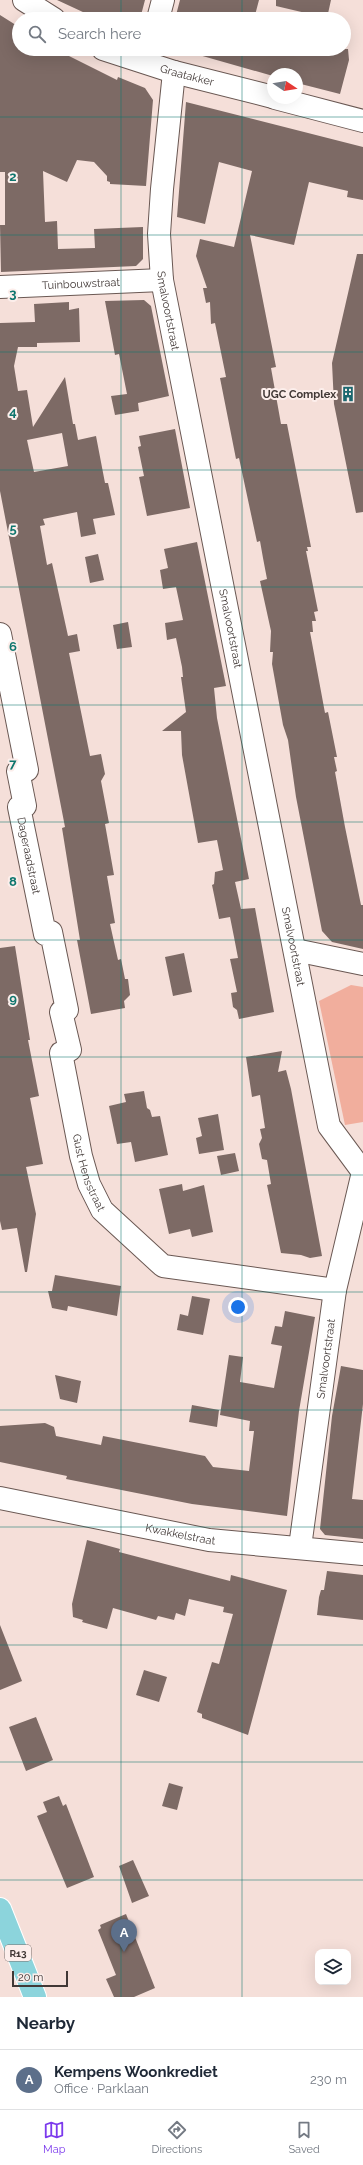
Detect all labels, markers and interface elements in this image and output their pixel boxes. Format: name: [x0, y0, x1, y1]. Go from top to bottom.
search box: [12, 12, 351, 56]
icon: search: [26, 23, 48, 45]
text: Search here: [58, 25, 141, 43]
street label: Graatakker: [158, 62, 215, 89]
north arrow: [267, 68, 303, 104]
text: 2: [9, 169, 17, 184]
street label: Smalvoortstraat: [154, 271, 182, 352]
street label: Tuinbouwstraat: [42, 276, 121, 292]
text: 3: [9, 286, 17, 301]
building icon: UGC Complex: [339, 385, 357, 403]
place label: UGC Complex: [262, 388, 336, 401]
text: 4: [9, 404, 17, 419]
text: 5: [9, 521, 17, 536]
street label: Smalvoortstraat: [216, 588, 245, 670]
text: 6: [9, 639, 17, 654]
text: 7: [9, 756, 17, 771]
street label: Dageraadstraat: [14, 816, 43, 896]
text: 8: [9, 874, 17, 889]
street label: Smalvoortstraat: [279, 906, 307, 987]
text: 9: [9, 991, 17, 1006]
street label: Gust Hensstraat: [70, 1133, 108, 1214]
your location: [228, 1297, 248, 1317]
street label: Smalvoortstraat: [314, 1318, 338, 1400]
street label: Kwakkelstraat: [144, 1521, 216, 1548]
pin: A: [111, 1919, 137, 1952]
road number: R13: [5, 1945, 31, 1961]
map controls: [315, 1949, 351, 1985]
button: layers: [315, 1949, 351, 1985]
scale bar: [12, 1969, 68, 1988]
text: 20 m: [18, 1971, 43, 1984]
text: Nearby: [16, 2013, 75, 2033]
text: Kempens Woonkrediet: [54, 2063, 218, 2081]
text: A: [25, 2072, 33, 2087]
text: 230 m: [310, 2072, 347, 2087]
text: Office · Parklaan: [54, 2081, 149, 2096]
tab: Map: [43, 2119, 65, 2156]
tab: Directions: [152, 2119, 202, 2156]
tab: Saved: [288, 2119, 320, 2156]

